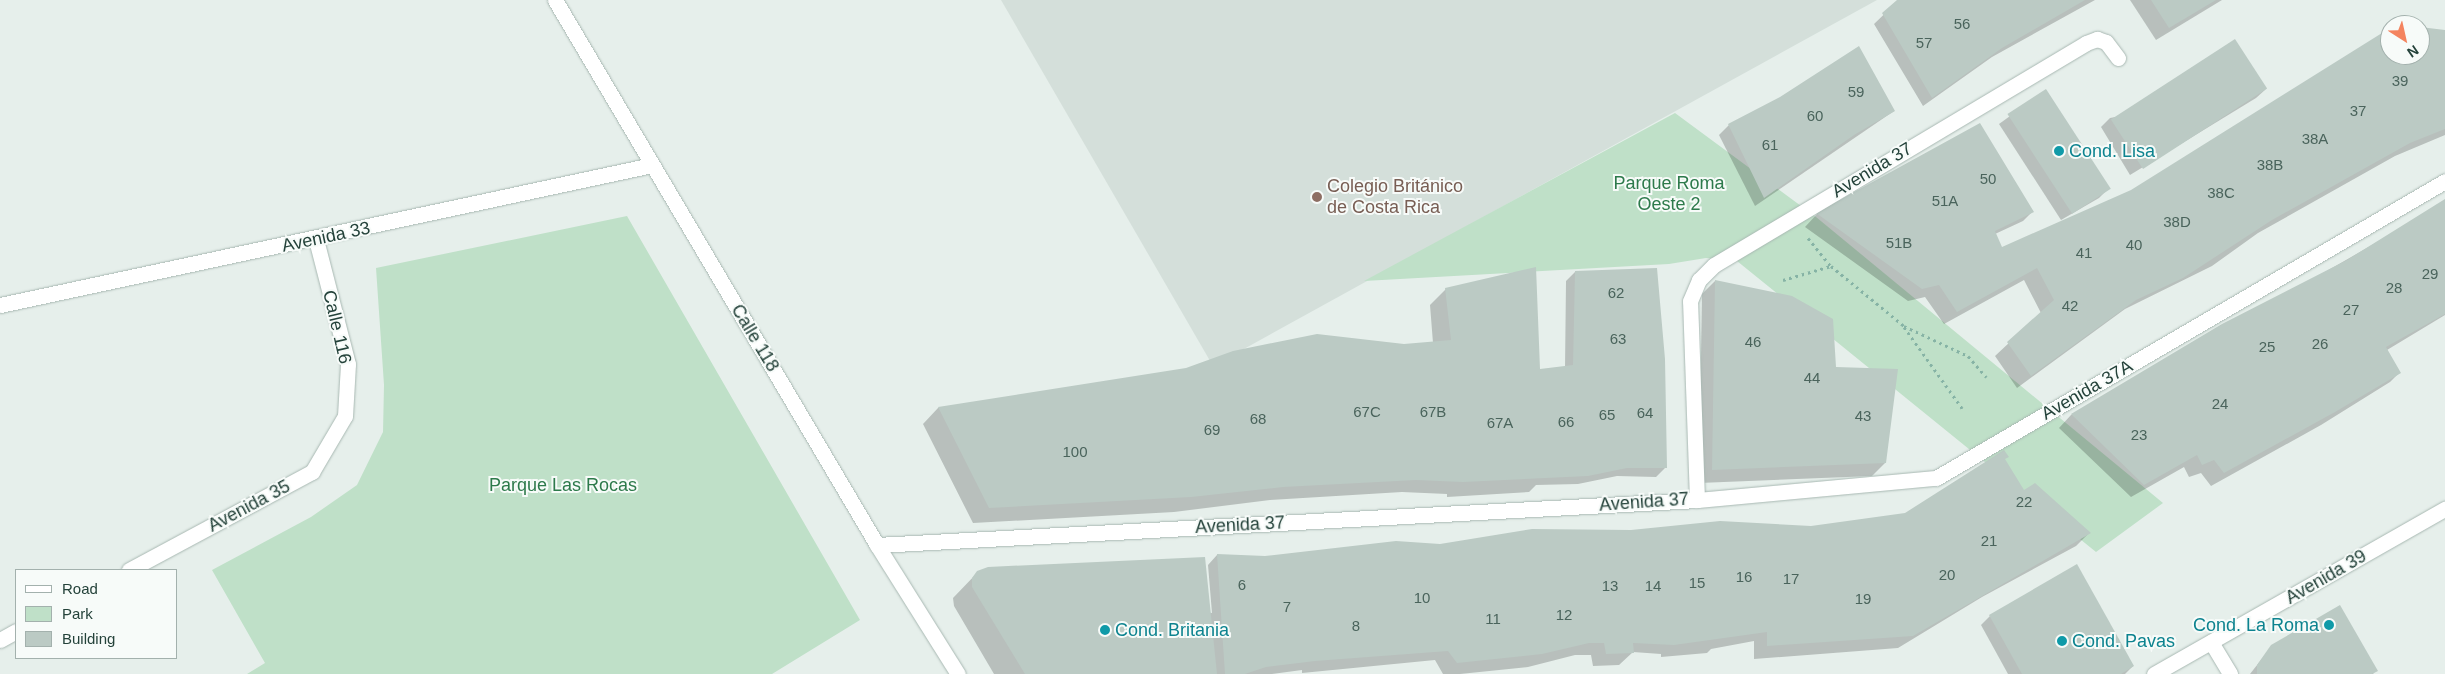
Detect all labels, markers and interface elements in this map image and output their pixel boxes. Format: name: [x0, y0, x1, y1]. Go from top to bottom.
house number: 56: [1954, 15, 1970, 33]
north arrow: [2380, 15, 2430, 65]
house number: 57: [1916, 34, 1932, 52]
text: N: [2404, 42, 2422, 61]
house number: 39: [2392, 72, 2408, 90]
house number: 59: [1848, 83, 1864, 101]
house number: 37: [2350, 102, 2366, 120]
house number: 60: [1807, 107, 1823, 125]
house number: 38A: [2302, 130, 2328, 148]
house number: 61: [1762, 136, 1778, 154]
street label: Avenida 37: [1828, 138, 1916, 202]
place label: Cond. Lisa: [2069, 140, 2155, 162]
marker: Cond. Lisa: [2053, 145, 2065, 157]
house number: 38B: [2257, 156, 2283, 174]
house number: 50: [1980, 170, 1996, 188]
park label: Parque Roma Oeste 2: [1613, 173, 1725, 215]
place label: Colegio Británico de Costa Rica: [1327, 176, 1463, 218]
house number: 38C: [2207, 184, 2235, 202]
marker: Colegio Británico de Costa Rica: [1311, 191, 1323, 203]
house number: 51A: [1932, 192, 1958, 210]
house number: 38D: [2163, 213, 2191, 231]
street label: Avenida 33: [280, 217, 372, 257]
house number: 51B: [1886, 234, 1912, 252]
house number: 40: [2126, 236, 2142, 254]
house number: 41: [2076, 244, 2092, 262]
house number: 29: [2422, 265, 2438, 283]
house number: 28: [2386, 279, 2402, 297]
house number: 62: [1608, 284, 1624, 302]
street label: Calle 116: [318, 288, 356, 366]
house number: 42: [2062, 297, 2078, 315]
street label: Calle 118: [727, 300, 783, 376]
house number: 27: [2343, 301, 2359, 319]
house number: 63: [1610, 330, 1626, 348]
house number: 46: [1745, 333, 1761, 351]
house number: 26: [2312, 335, 2328, 353]
house number: 25: [2259, 338, 2275, 356]
street label: Avenida 37A: [2038, 355, 2136, 425]
house number: 44: [1804, 369, 1820, 387]
house number: 24: [2212, 395, 2228, 413]
house number: 67C: [1353, 403, 1381, 421]
house number: 67B: [1420, 403, 1446, 421]
house number: 64: [1637, 404, 1653, 422]
house number: 65: [1599, 406, 1615, 424]
house number: 43: [1855, 407, 1871, 425]
house number: 68: [1250, 410, 1266, 428]
house number: 66: [1558, 413, 1574, 431]
house number: 67A: [1487, 414, 1513, 432]
house number: 69: [1204, 421, 1220, 439]
house number: 23: [2131, 426, 2147, 444]
house number: 100: [1062, 443, 1088, 461]
park label: Parque Las Rocas: [489, 474, 637, 496]
street label: Avenida 35: [204, 475, 294, 537]
street label: Avenida 37: [1598, 488, 1690, 516]
house number: 22: [2016, 493, 2032, 511]
street label: Avenida 37: [1195, 512, 1285, 538]
house number: 21: [1981, 532, 1997, 550]
street label: Avenida 39: [2282, 545, 2370, 609]
house number: 20: [1939, 566, 1955, 584]
house number: 16: [1736, 568, 1752, 586]
legend: [15, 569, 178, 659]
house number: 17: [1783, 570, 1799, 588]
house number: 15: [1689, 574, 1705, 592]
house number: 6: [1238, 576, 1246, 594]
house number: 13: [1602, 577, 1618, 595]
house number: 14: [1645, 577, 1661, 595]
text: Road: [62, 580, 98, 597]
house number: 10: [1414, 589, 1430, 607]
house number: 19: [1855, 590, 1871, 608]
house number: 7: [1283, 598, 1291, 616]
text: Park: [62, 605, 93, 622]
house number: 12: [1556, 606, 1572, 624]
house number: 11: [1485, 610, 1501, 628]
place label: Cond. La Roma: [2193, 614, 2319, 636]
house number: 8: [1352, 617, 1360, 635]
place label: Cond. Britania: [1115, 619, 1229, 641]
marker: Cond. La Roma: [2323, 619, 2335, 631]
marker: Cond. Britania: [1099, 624, 1111, 636]
text: Building: [62, 630, 115, 647]
place label: Cond. Pavas: [2072, 630, 2175, 652]
marker: Cond. Pavas: [2056, 635, 2068, 647]

